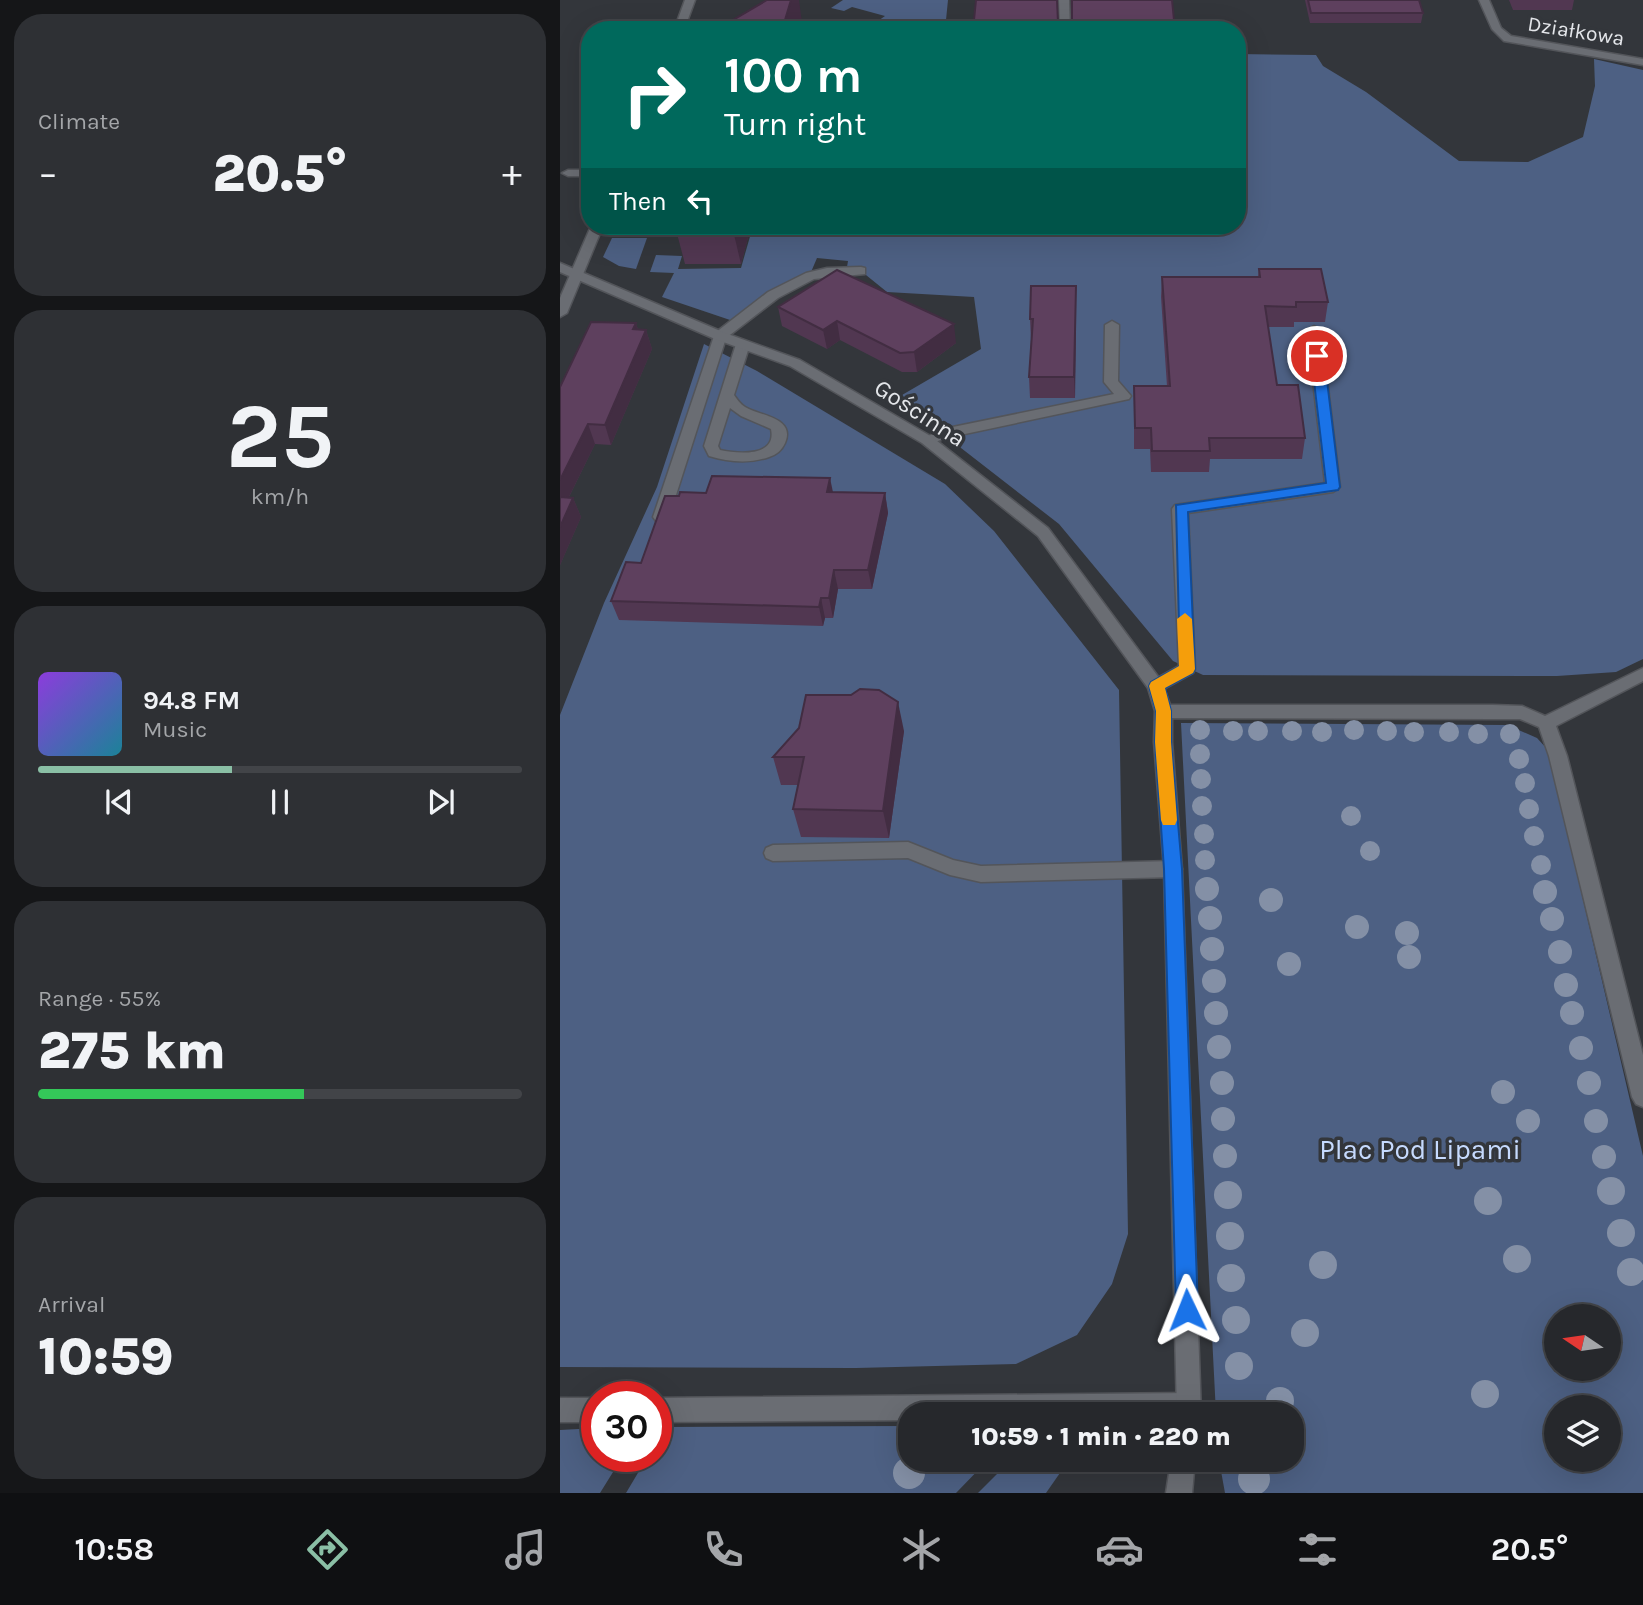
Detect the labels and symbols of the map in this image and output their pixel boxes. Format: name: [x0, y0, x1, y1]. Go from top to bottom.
street label: Działkowa: [1526, 12, 1626, 50]
pin: [1287, 326, 1347, 386]
street label: Gościnna: [869, 373, 971, 453]
park label: Plac Pod Lipami: [1319, 1133, 1521, 1166]
position arrow: [1150, 1273, 1224, 1347]
north arrow: [1544, 1304, 1620, 1381]
speed limit sign: 30: [581, 1381, 672, 1472]

